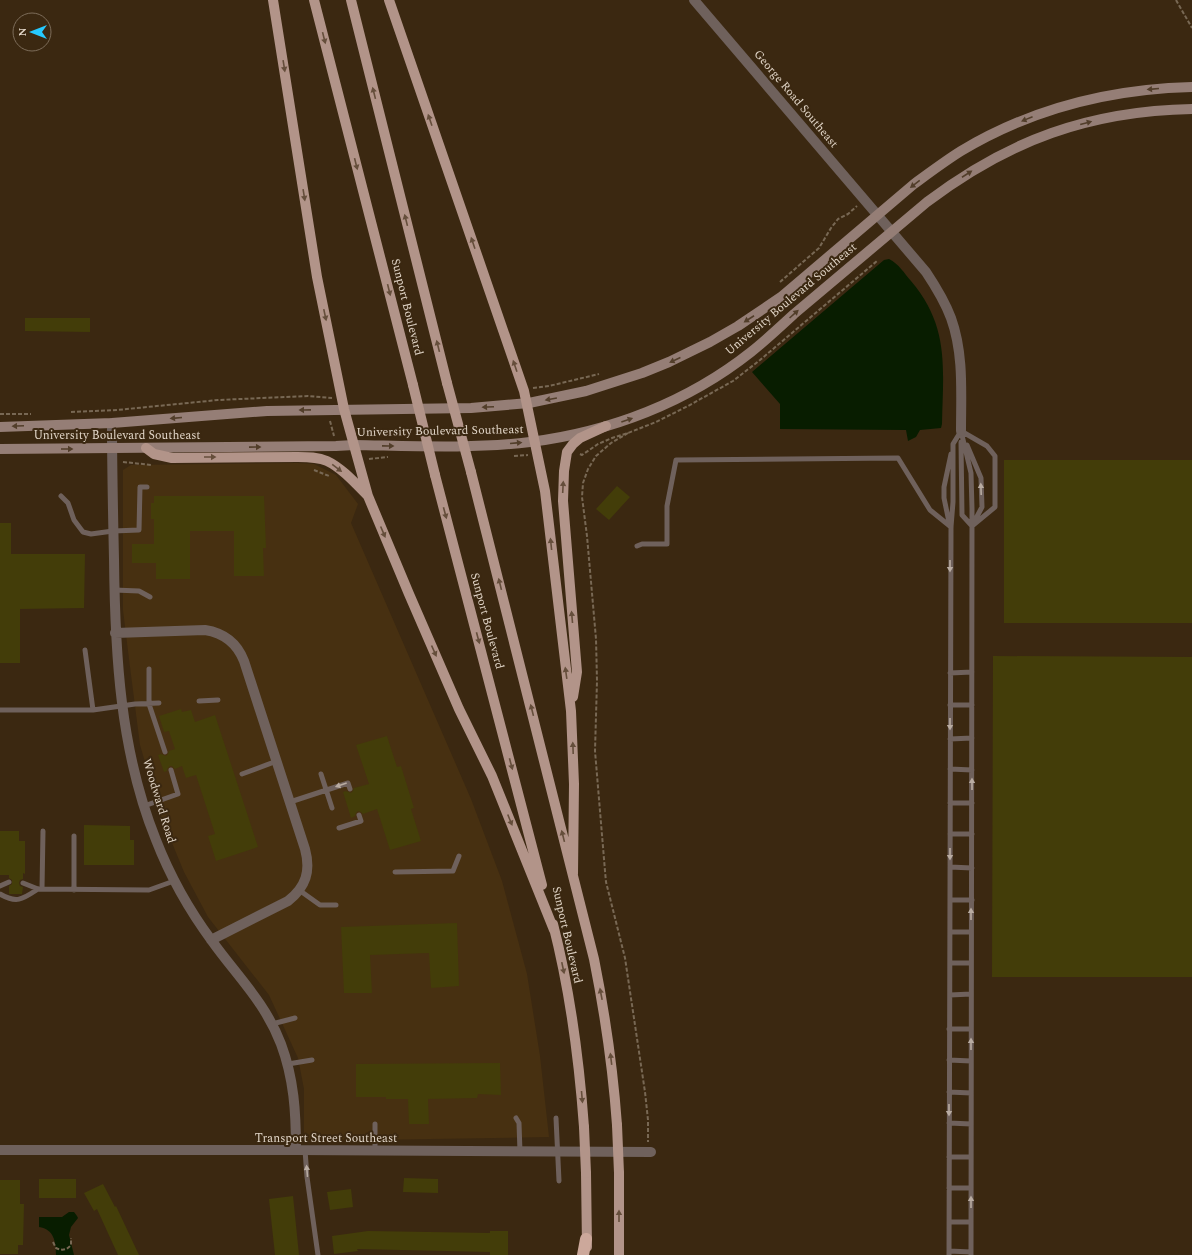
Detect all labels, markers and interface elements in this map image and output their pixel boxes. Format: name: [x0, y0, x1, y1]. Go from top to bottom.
north arrow: [12, 12, 52, 52]
text: N: [14, 27, 31, 36]
one-way arrow: [321, 32, 327, 44]
street label: George Road Southeast: [749, 46, 843, 152]
one-way arrow: [281, 60, 287, 72]
one-way arrow: [1147, 86, 1159, 93]
one-way arrow: [371, 87, 377, 100]
one-way arrow: [427, 113, 433, 125]
one-way arrow: [1021, 115, 1033, 122]
one-way arrow: [1080, 120, 1092, 126]
one-way arrow: [354, 157, 360, 170]
one-way arrow: [962, 170, 972, 178]
one-way arrow: [910, 179, 921, 188]
one-way arrow: [301, 189, 307, 201]
one-way arrow: [403, 213, 409, 225]
one-way arrow: [469, 236, 475, 248]
street label: University Boulevard Southeast: [721, 238, 861, 360]
street label: Sunport Boulevard: [386, 257, 428, 358]
one-way arrow: [386, 284, 392, 296]
one-way arrow: [322, 309, 328, 322]
one-way arrow: [790, 310, 799, 319]
one-way arrow: [744, 315, 754, 323]
one-way arrow: [434, 339, 440, 352]
one-way arrow: [669, 357, 680, 363]
one-way arrow: [512, 359, 518, 371]
one-way arrow: [545, 396, 557, 402]
one-way arrow: [482, 403, 494, 410]
one-way arrow: [298, 407, 311, 413]
one-way arrow: [170, 415, 182, 422]
one-way arrow: [621, 416, 633, 422]
street label: University Boulevard Southeast: [356, 420, 524, 442]
one-way arrow: [11, 423, 24, 429]
street label: University Boulevard Southeast: [33, 426, 201, 445]
one-way arrow: [510, 440, 522, 447]
one-way arrow: [382, 443, 395, 449]
one-way arrow: [249, 444, 262, 450]
one-way arrow: [61, 446, 74, 452]
one-way arrow: [204, 454, 217, 460]
one-way arrow: [332, 464, 343, 473]
one-way arrow: [560, 481, 567, 493]
one-way arrow: [978, 482, 984, 495]
one-way arrow: [442, 507, 448, 519]
one-way arrow: [381, 526, 387, 538]
one-way arrow: [548, 537, 555, 550]
one-way arrow: [947, 560, 953, 573]
street label: Sunport Boulevard: [465, 571, 509, 672]
one-way arrow: [496, 578, 502, 590]
one-way arrow: [569, 611, 576, 623]
one-way arrow: [475, 633, 481, 645]
one-way arrow: [431, 646, 437, 657]
one-way arrow: [563, 667, 569, 679]
one-way arrow: [528, 704, 534, 716]
one-way arrow: [947, 718, 953, 731]
one-way arrow: [569, 742, 576, 754]
street label: Woodward Road: [137, 756, 181, 846]
one-way arrow: [508, 758, 514, 770]
one-way arrow: [969, 777, 975, 790]
one-way arrow: [334, 782, 346, 788]
one-way arrow: [508, 815, 514, 827]
one-way arrow: [560, 830, 566, 842]
one-way arrow: [947, 848, 953, 861]
street label: Sunport Boulevard: [547, 885, 587, 986]
one-way arrow: [968, 907, 974, 920]
one-way arrow: [560, 962, 566, 974]
one-way arrow: [598, 987, 604, 1000]
one-way arrow: [968, 1037, 974, 1050]
one-way arrow: [608, 1053, 614, 1065]
one-way arrow: [578, 1091, 585, 1103]
one-way arrow: [946, 1104, 952, 1117]
street label: Transport Street Southeast: [255, 1129, 397, 1148]
one-way arrow: [303, 1164, 310, 1177]
one-way arrow: [968, 1195, 974, 1208]
one-way arrow: [616, 1209, 622, 1222]

